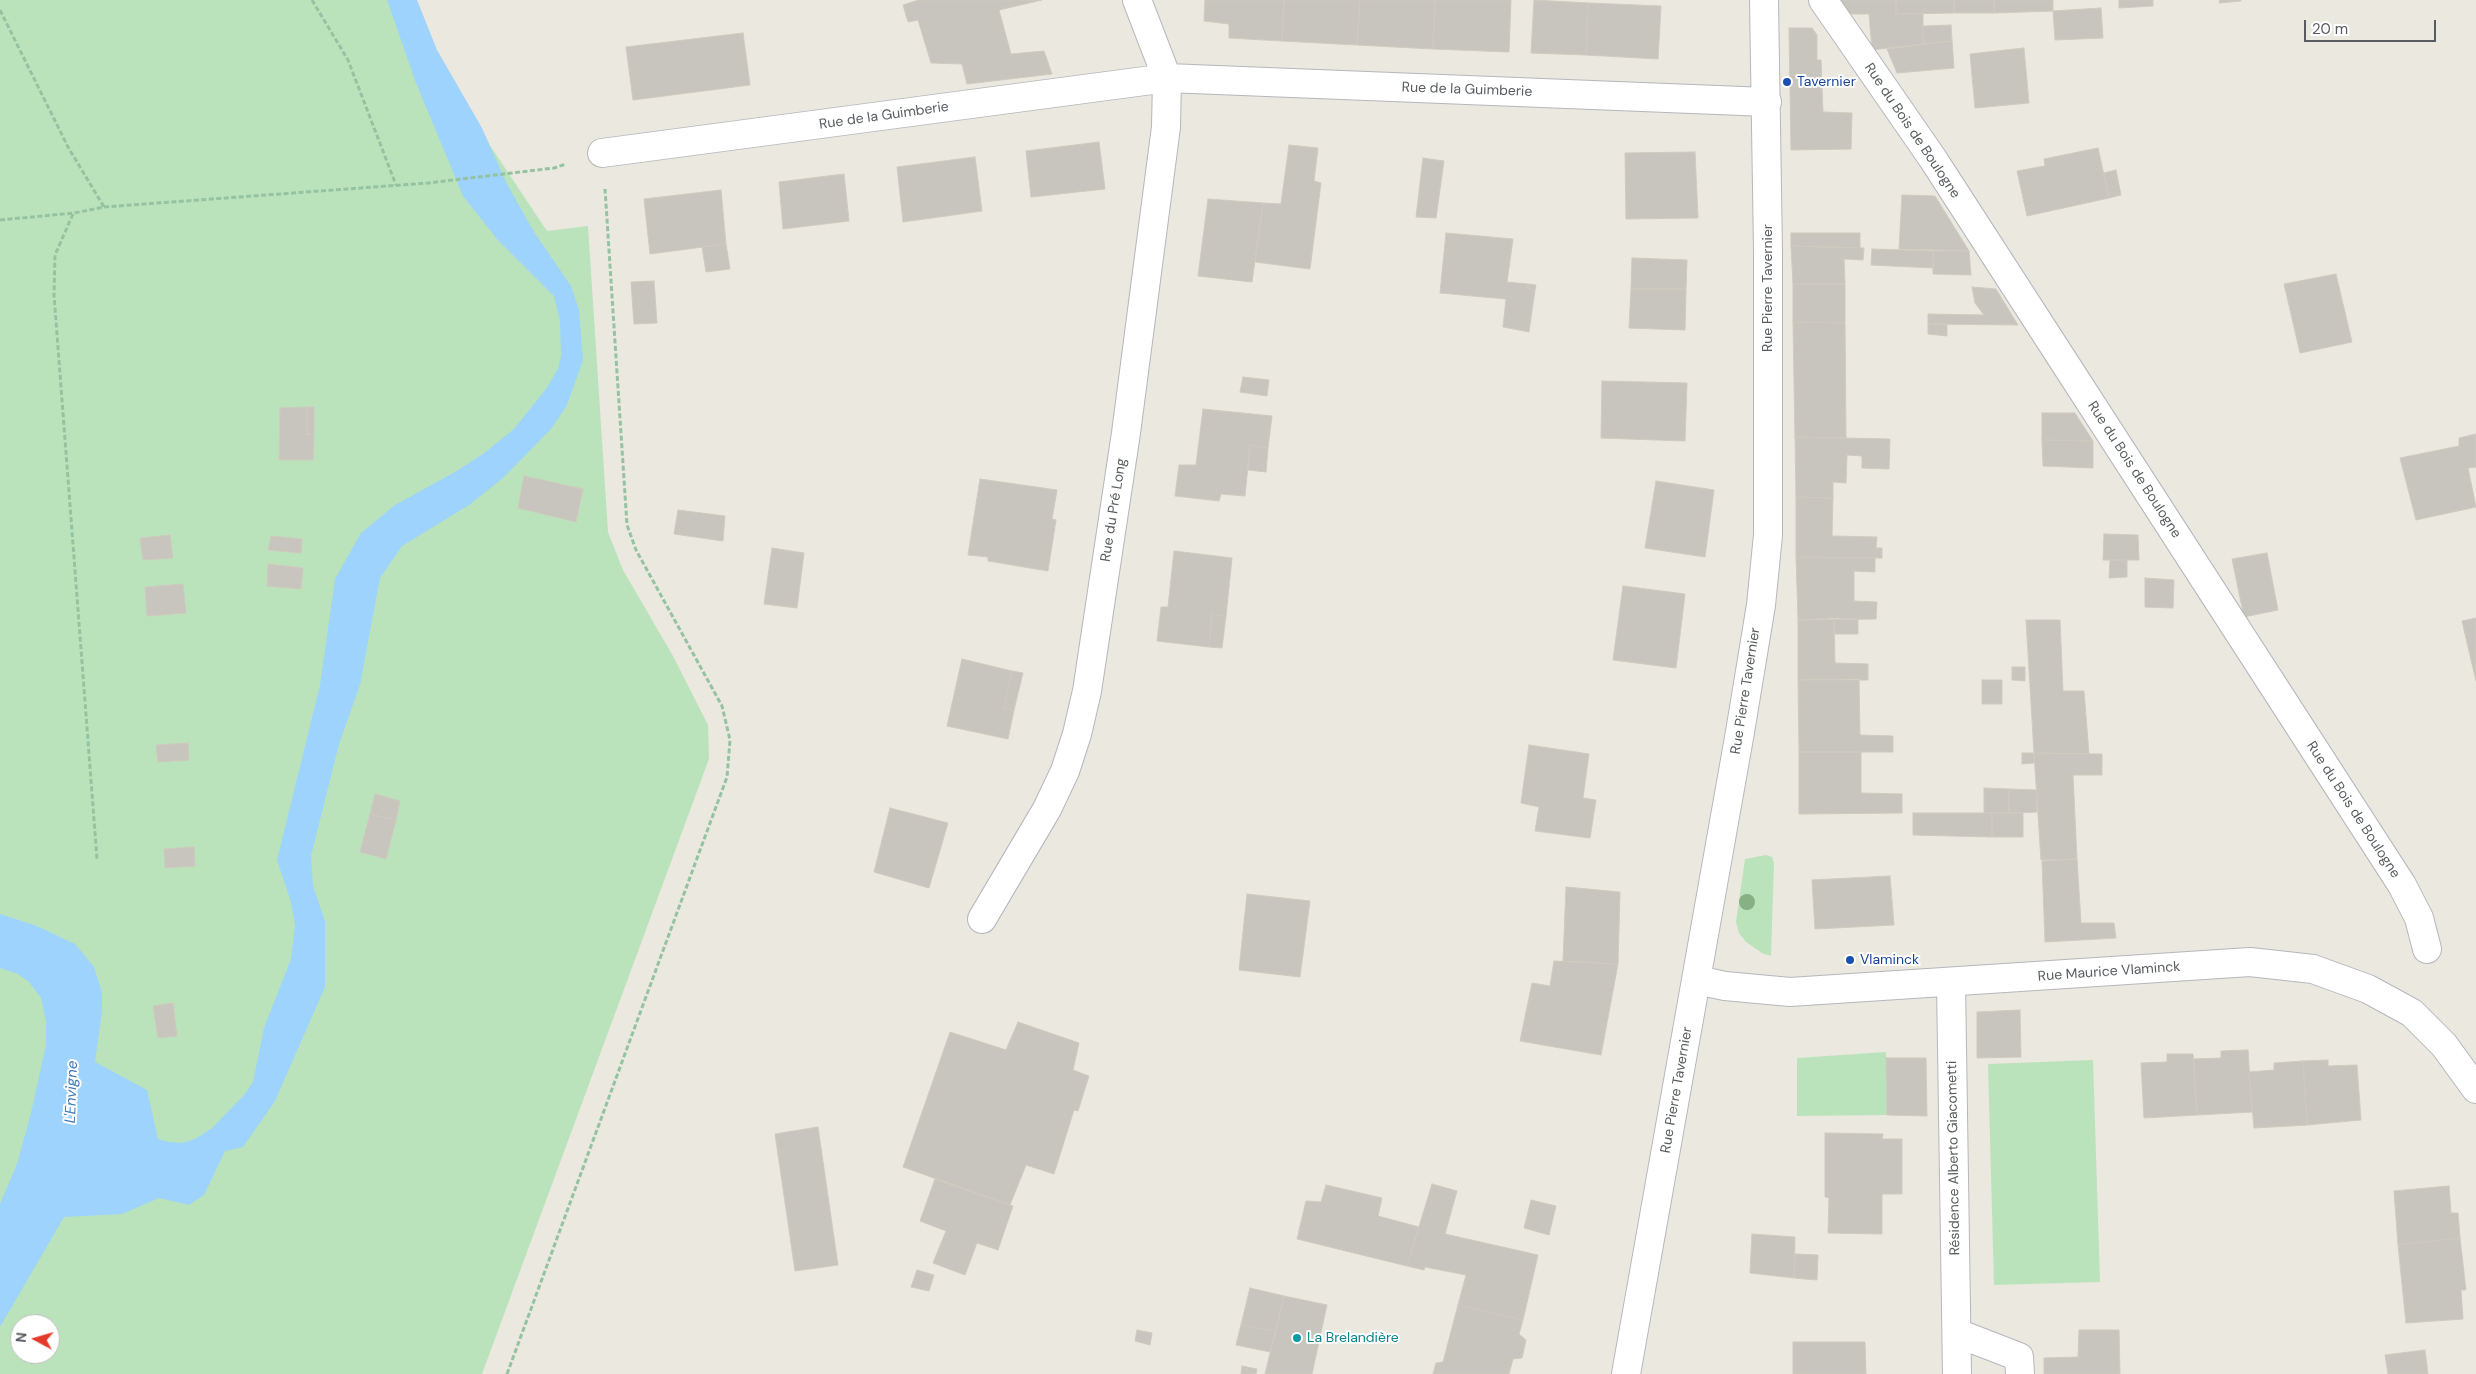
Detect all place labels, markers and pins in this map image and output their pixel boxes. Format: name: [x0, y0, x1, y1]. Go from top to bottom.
place label: Tavernier: [1797, 74, 1856, 90]
marker: Tavernier: [1781, 76, 1793, 88]
place label: Vlaminck: [1860, 952, 1919, 968]
marker: Vlaminck: [1844, 954, 1856, 966]
place label: La Brelandière: [1307, 1330, 1399, 1346]
marker: La Brelandière: [1291, 1332, 1303, 1344]

